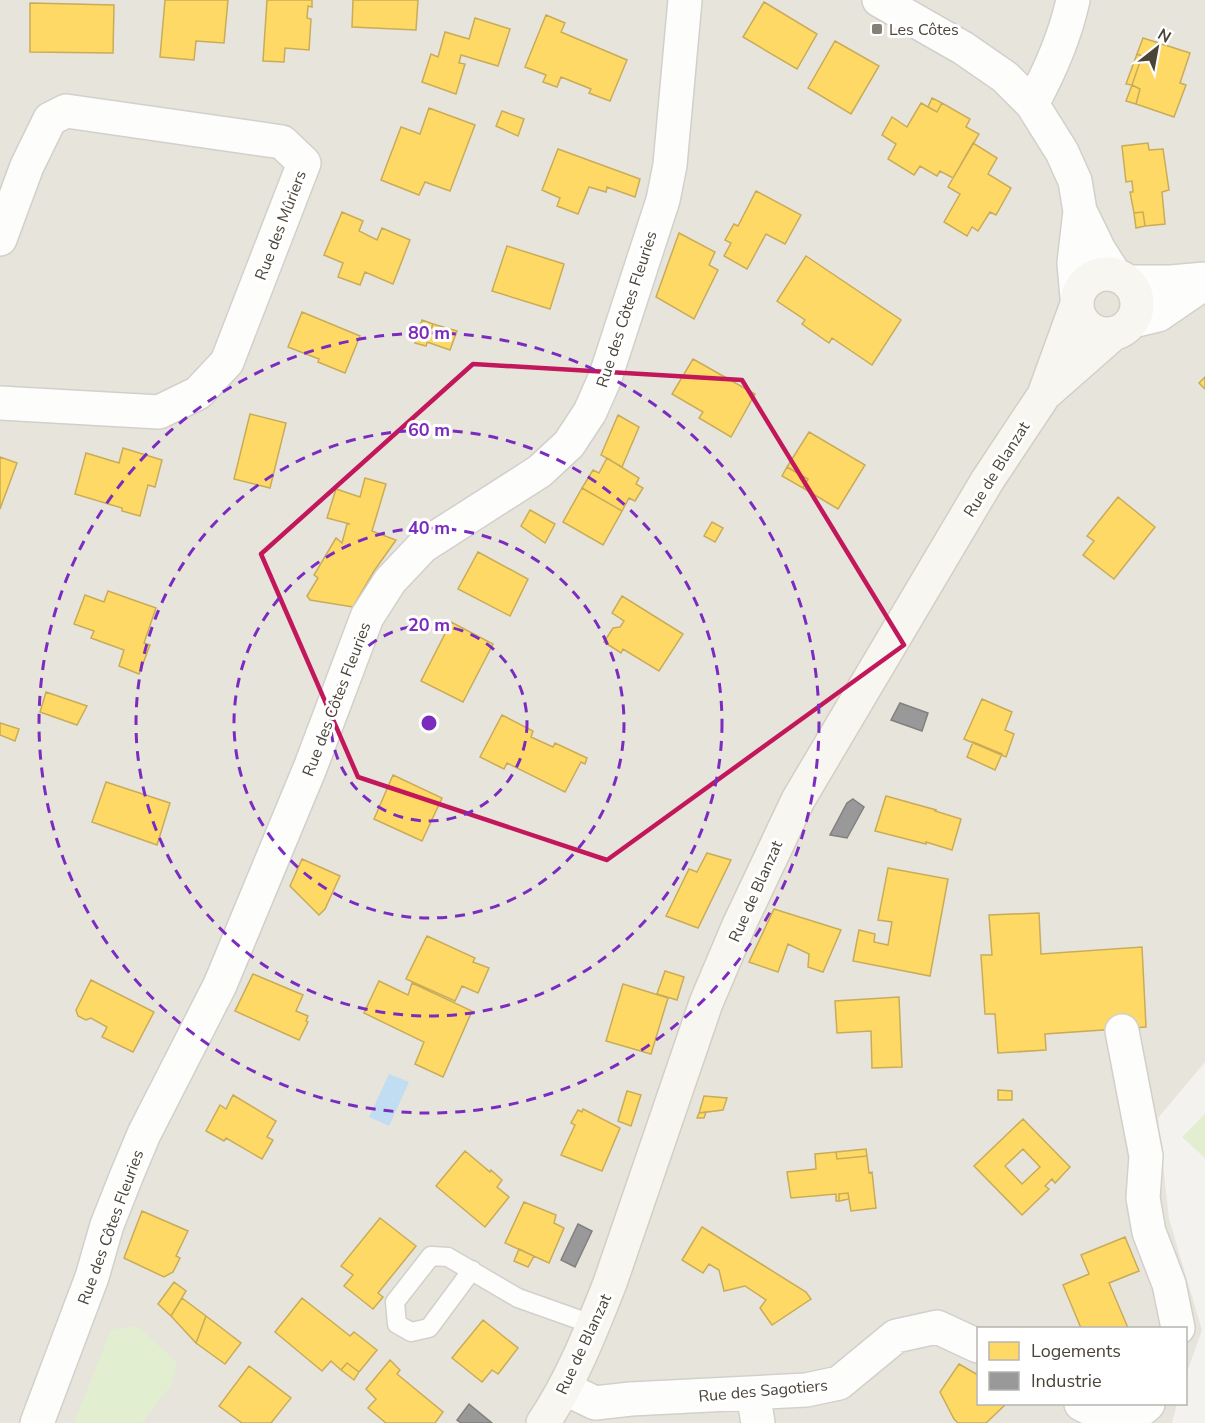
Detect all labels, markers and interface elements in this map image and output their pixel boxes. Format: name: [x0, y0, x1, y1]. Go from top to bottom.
north arrow: [1127, 18, 1187, 78]
place label: Les Côtes: [889, 19, 959, 41]
marker: Les Côtes: [870, 22, 884, 36]
text: N: [1153, 23, 1175, 49]
street label: Rue des Mûriers: [250, 167, 312, 283]
street label: Rue des Côtes Fleuries: [591, 228, 663, 390]
text: 80 m: [408, 321, 450, 345]
street label: Rue de Blanzat: [959, 417, 1035, 521]
text: 60 m: [408, 418, 450, 442]
text: 40 m: [408, 516, 450, 540]
text: 20 m: [408, 613, 450, 637]
street label: Rue des Côtes Fleuries: [297, 619, 376, 780]
centre of rings: [419, 713, 439, 733]
street label: Rue de Blanzat: [724, 837, 788, 946]
street label: Rue des Côtes Fleuries: [73, 1147, 149, 1308]
street label: Rue de Blanzat: [551, 1290, 617, 1398]
legend: [977, 1327, 1187, 1405]
text: Logements: [1031, 1339, 1121, 1363]
text: Industrie: [1031, 1369, 1102, 1393]
street label: Rue des Sagotiers: [698, 1374, 829, 1408]

